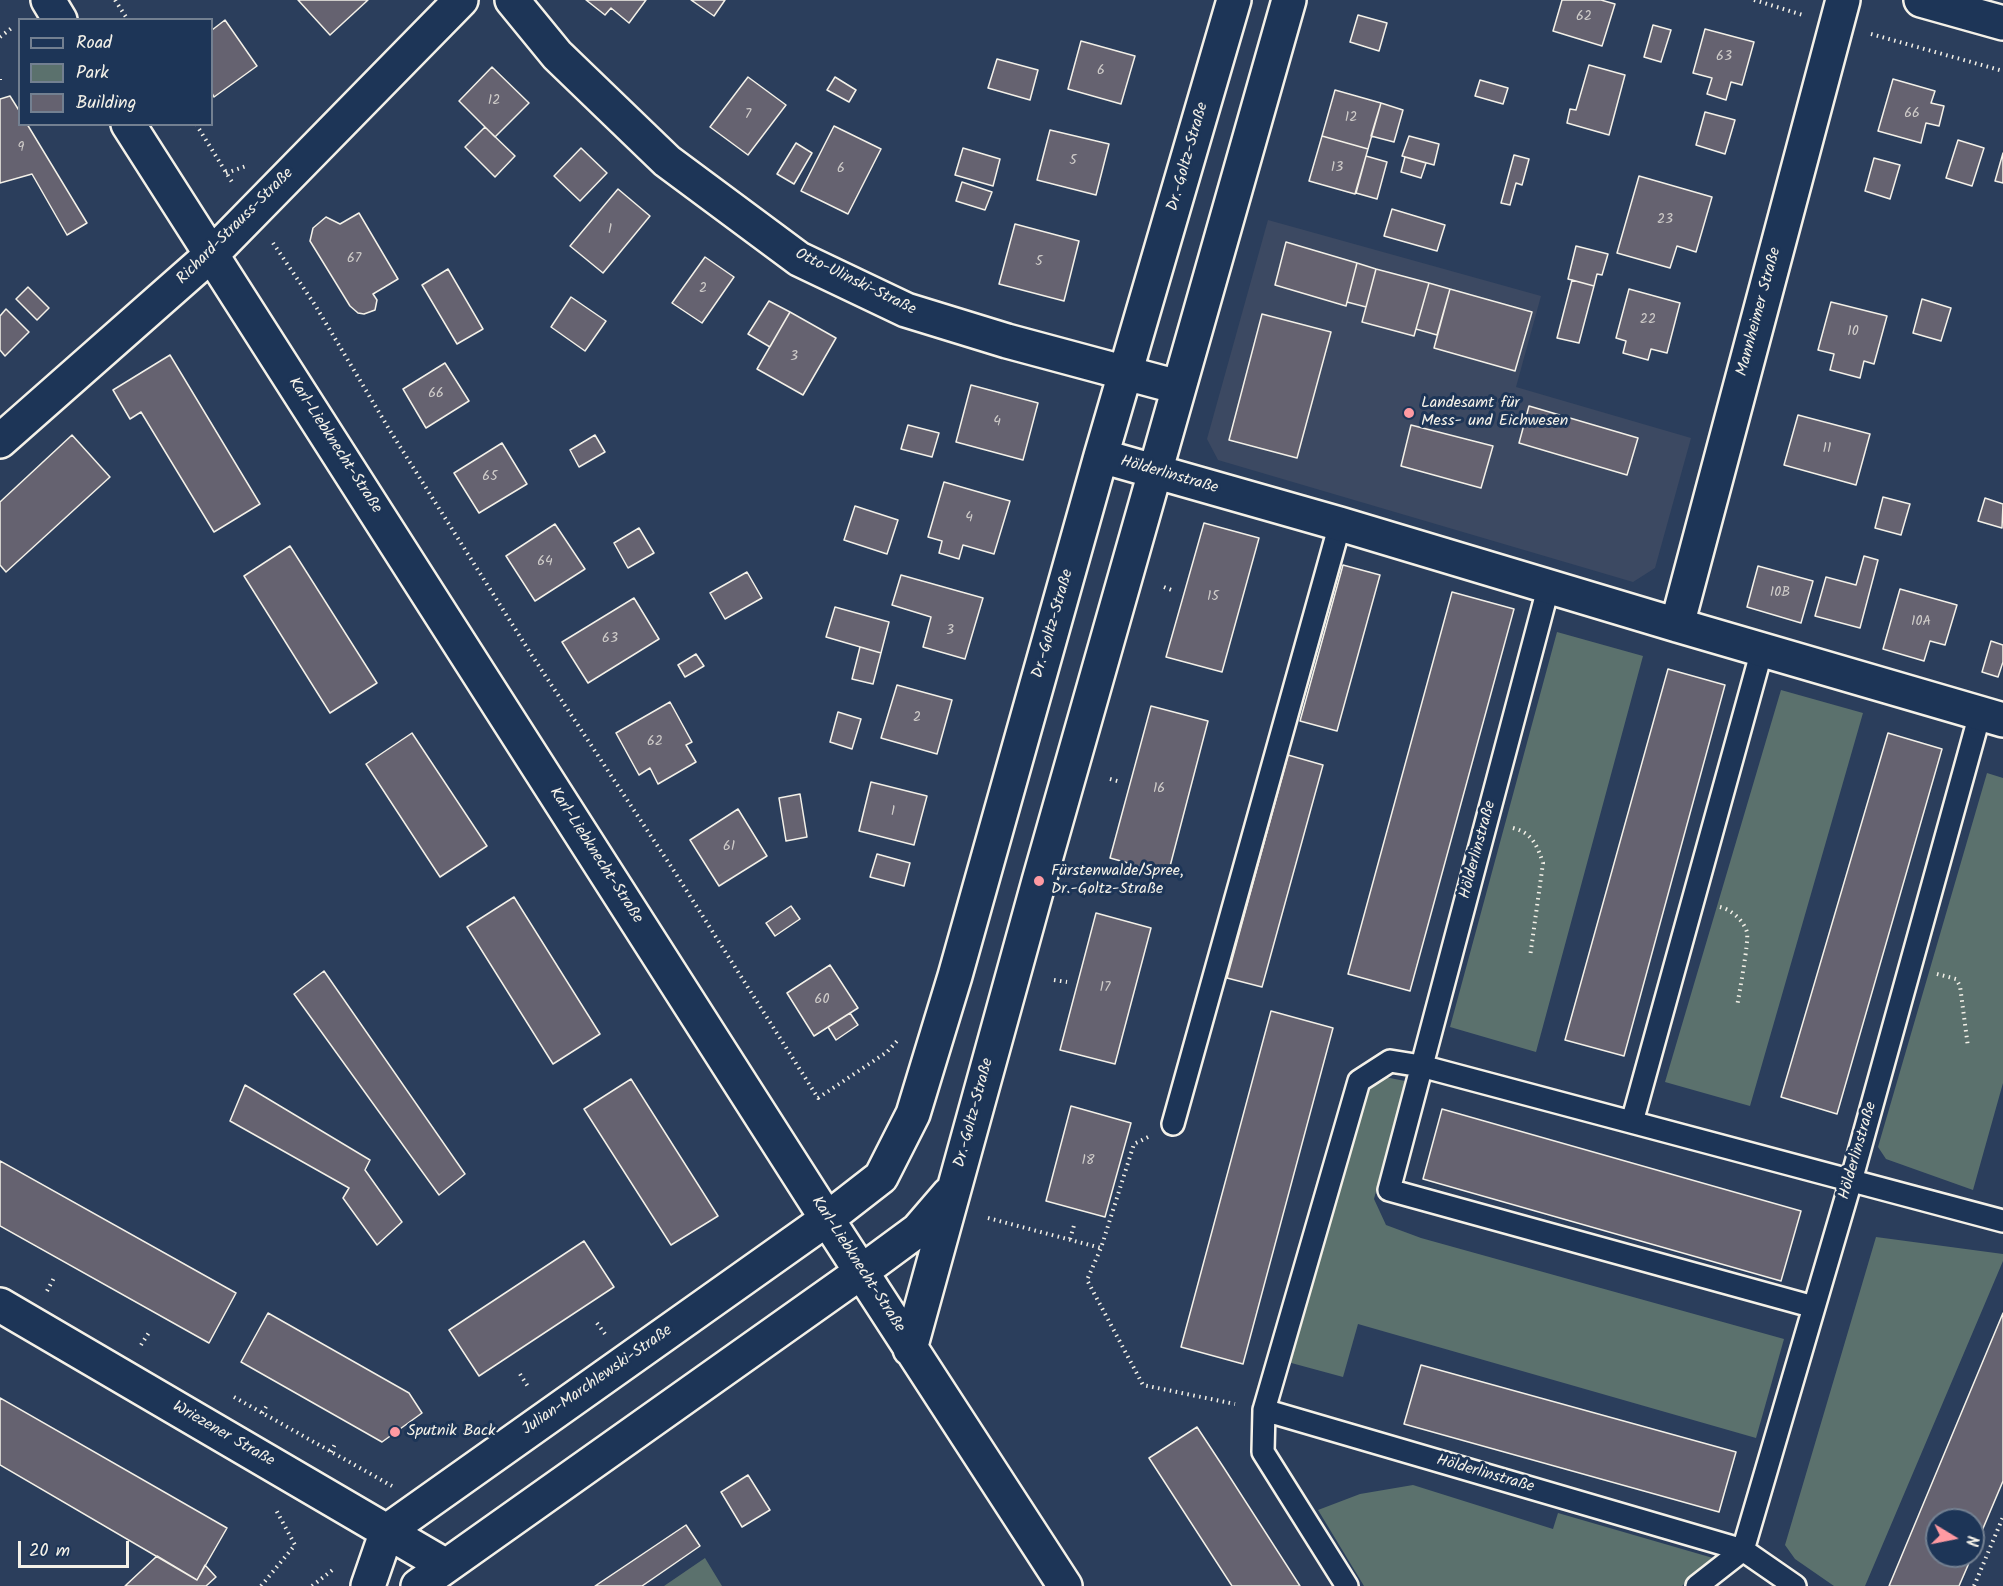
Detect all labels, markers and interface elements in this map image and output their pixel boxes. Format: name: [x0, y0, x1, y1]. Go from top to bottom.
house number: 62: [1576, 10, 1592, 26]
legend: [18, 18, 213, 126]
text: Road: [76, 29, 112, 58]
house number: 63: [1716, 50, 1732, 66]
text: Park: [76, 59, 109, 88]
house number: 6: [1097, 64, 1105, 80]
text: Building: [76, 89, 136, 118]
house number: 12: [488, 94, 500, 110]
street label: Dr.-Goltz-Straße: [1164, 100, 1214, 214]
house number: 66: [1904, 107, 1920, 123]
house number: 7: [745, 108, 751, 124]
house number: 12: [1345, 111, 1357, 127]
house number: 9: [18, 141, 24, 157]
house number: 5: [1069, 154, 1077, 170]
house number: 13: [1331, 161, 1343, 177]
house number: 6: [837, 162, 845, 178]
street label: Richard-Strauss-Straße: [174, 165, 298, 289]
house number: 23: [1657, 213, 1673, 229]
house number: 1: [608, 223, 612, 239]
street label: Otto-Ulinski-Straße: [791, 245, 919, 321]
street label: Mannheimer Straße: [1734, 246, 1786, 378]
house number: 67: [347, 252, 361, 268]
house number: 5: [1035, 255, 1043, 271]
house number: 2: [699, 282, 707, 298]
house number: 22: [1640, 313, 1656, 329]
house number: 10: [1847, 325, 1859, 341]
house number: 3: [790, 350, 798, 366]
street label: Karl-Liebknecht-Straße: [283, 374, 385, 518]
house number: 66: [428, 387, 444, 403]
place label: Landesamt für Mess- und Eichwesen: [1421, 394, 1568, 432]
marker: Landesamt für Mess- und Eichwesen: [1402, 406, 1416, 420]
house number: 4: [993, 415, 1001, 431]
house number: 11: [1823, 442, 1831, 458]
street label: Hölderlinstraße: [1118, 453, 1220, 499]
house number: 65: [482, 470, 498, 486]
house number: 4: [965, 511, 973, 527]
house number: 64: [537, 555, 553, 571]
street label: Dr.-Goltz-Straße: [1029, 567, 1079, 681]
house number: 10B: [1770, 586, 1790, 602]
house number: 15: [1207, 590, 1219, 606]
house number: 10A: [1911, 615, 1931, 631]
house number: 3: [946, 624, 954, 640]
house number: 63: [602, 632, 618, 648]
house number: 2: [913, 711, 921, 727]
house number: 62: [647, 735, 663, 751]
house number: 16: [1153, 782, 1165, 798]
street label: Karl-Liebknecht-Straße: [544, 784, 646, 928]
street label: Hölderlinstraße: [1457, 799, 1501, 901]
house number: 1: [891, 805, 895, 821]
house number: 61: [723, 840, 735, 856]
place label: Fürstenwalde/Spree, Dr.-Goltz-Straße: [1051, 862, 1184, 900]
marker: Fürstenwalde/Spree, Dr.-Goltz-Straße: [1032, 874, 1046, 888]
house number: 17: [1100, 981, 1110, 997]
house number: 60: [815, 993, 829, 1009]
street label: Dr.-Goltz-Straße: [951, 1056, 999, 1170]
street label: Hölderlinstraße: [1836, 1100, 1882, 1202]
house number: 18: [1082, 1154, 1094, 1170]
street label: Karl-Liebknecht-Straße: [806, 1193, 908, 1337]
street label: Julian-Marchlewski-Straße: [519, 1322, 677, 1440]
street label: Wriezener Straße: [169, 1398, 277, 1472]
place label: Sputnik Back: [407, 1422, 496, 1442]
marker: Sputnik Back: [388, 1425, 402, 1439]
street label: Hölderlinstraße: [1434, 1452, 1536, 1498]
north arrow: [1925, 1508, 1985, 1568]
scale bar: [21, 1529, 132, 1567]
text: N: [1958, 1534, 1984, 1548]
text: 20 m: [29, 1537, 70, 1566]

